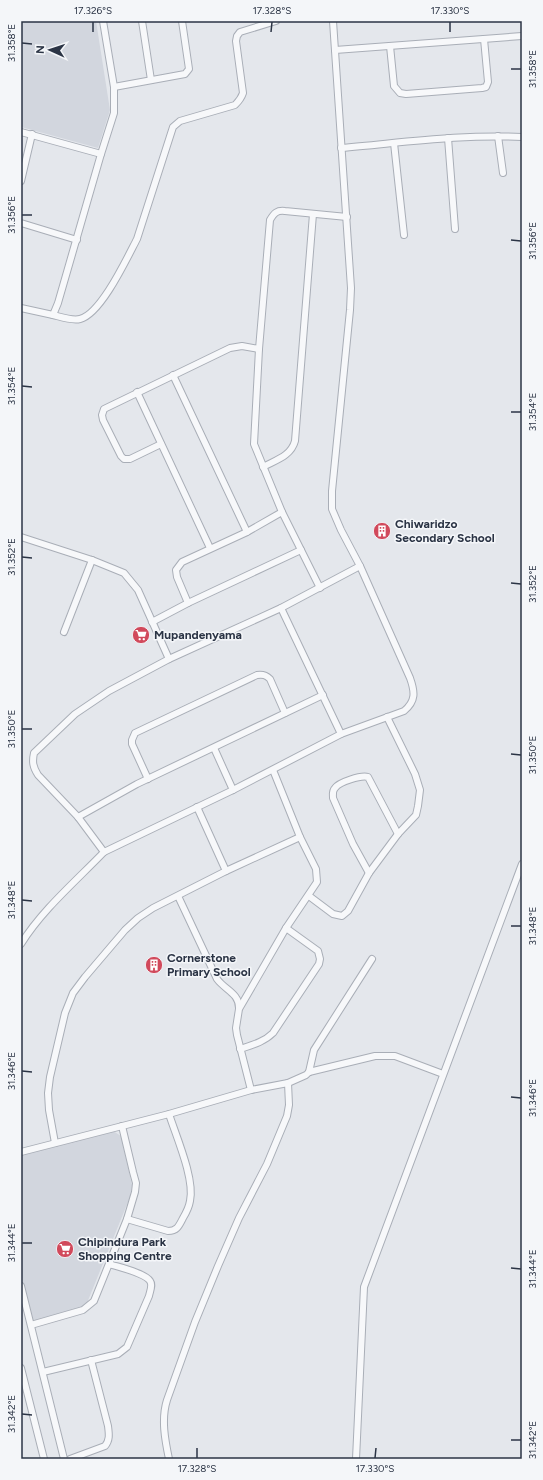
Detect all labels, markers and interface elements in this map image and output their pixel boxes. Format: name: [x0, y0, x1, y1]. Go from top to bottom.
text: 17.326°S: [74, 4, 112, 17]
text: 17.328°S: [253, 4, 291, 17]
text: 17.330°S: [431, 4, 469, 17]
text: 31.358°E: [5, 24, 18, 62]
north arrow: [30, 30, 70, 70]
text: N: [34, 45, 47, 54]
text: 31.358°E: [526, 50, 539, 88]
text: 31.356°E: [5, 196, 18, 234]
text: 31.356°E: [526, 222, 539, 260]
text: 31.354°E: [5, 367, 18, 405]
text: 31.354°E: [526, 393, 539, 431]
place label: Chiwaridzo Secondary School: [395, 517, 495, 545]
building icon: Chiwaridzo Secondary School: [372, 521, 392, 541]
text: 31.352°E: [5, 538, 18, 576]
text: 31.352°E: [526, 565, 539, 603]
supermarket icon: Mupandenyama: [131, 625, 151, 645]
place label: Mupandenyama: [154, 628, 242, 642]
text: 31.350°E: [5, 709, 18, 748]
text: 31.350°E: [526, 735, 539, 774]
text: 31.348°E: [5, 880, 18, 920]
text: 31.348°E: [526, 906, 539, 946]
place label: Cornerstone Primary School: [167, 951, 251, 979]
building icon: Cornerstone Primary School: [144, 955, 164, 975]
text: 31.346°E: [5, 1052, 18, 1090]
text: 31.346°E: [526, 1079, 539, 1117]
text: 31.344°E: [5, 1223, 18, 1263]
place label: Chipindura Park Shopping Centre: [78, 1235, 172, 1263]
supermarket icon: Chipindura Park Shopping Centre: [55, 1239, 75, 1259]
text: 31.344°E: [526, 1249, 539, 1289]
text: 31.342°E: [5, 1395, 18, 1433]
text: 31.342°E: [526, 1421, 539, 1459]
text: 17.328°S: [178, 1462, 216, 1475]
text: 17.330°S: [356, 1462, 394, 1475]

